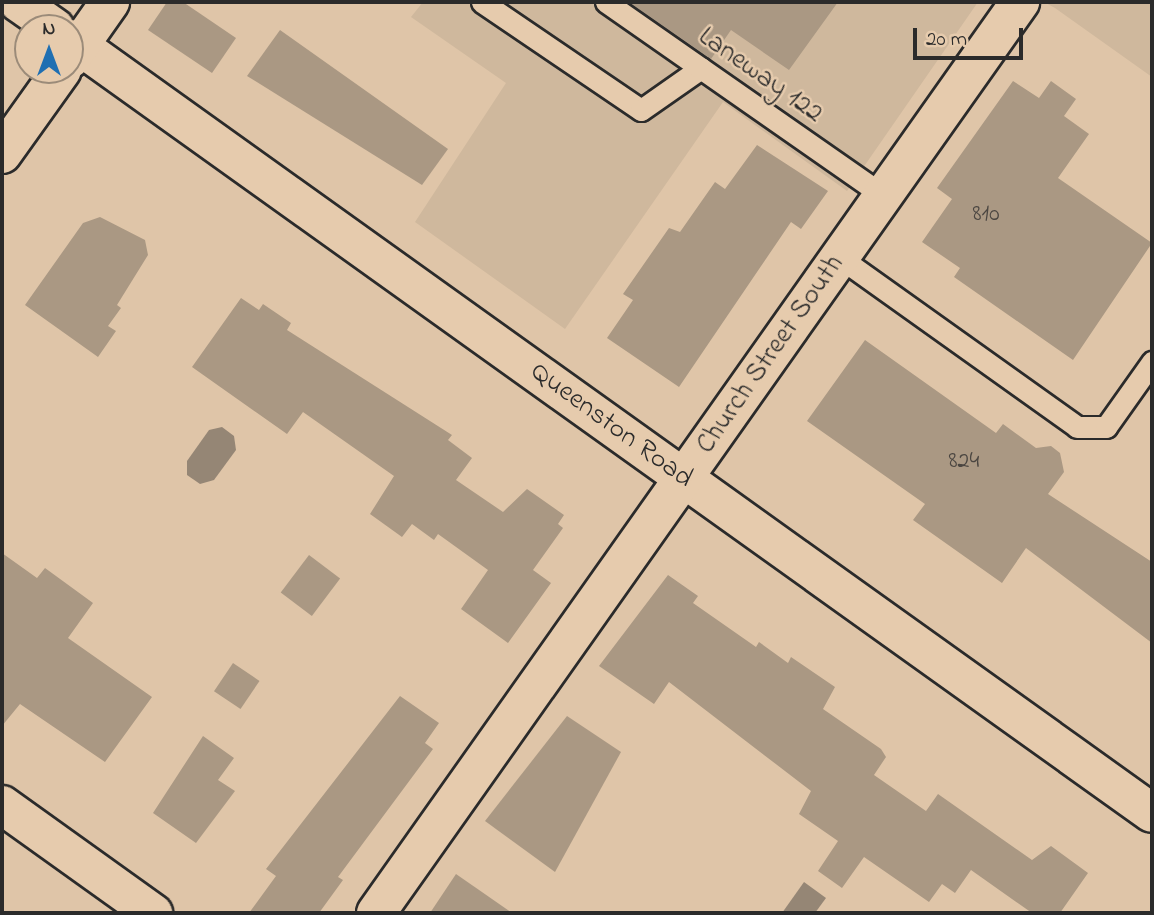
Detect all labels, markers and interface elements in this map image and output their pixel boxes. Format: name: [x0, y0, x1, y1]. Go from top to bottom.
north arrow: [14, 14, 84, 84]
scale bar: [916, 14, 1026, 58]
text: N: [43, 16, 55, 43]
street label: Laneway 122: [691, 21, 829, 131]
text: 20 m: [926, 25, 967, 55]
house number: 810: [973, 201, 999, 229]
street label: Church Street South: [690, 249, 852, 461]
street label: Queenston Road: [523, 356, 699, 496]
house number: 824: [949, 448, 979, 476]

